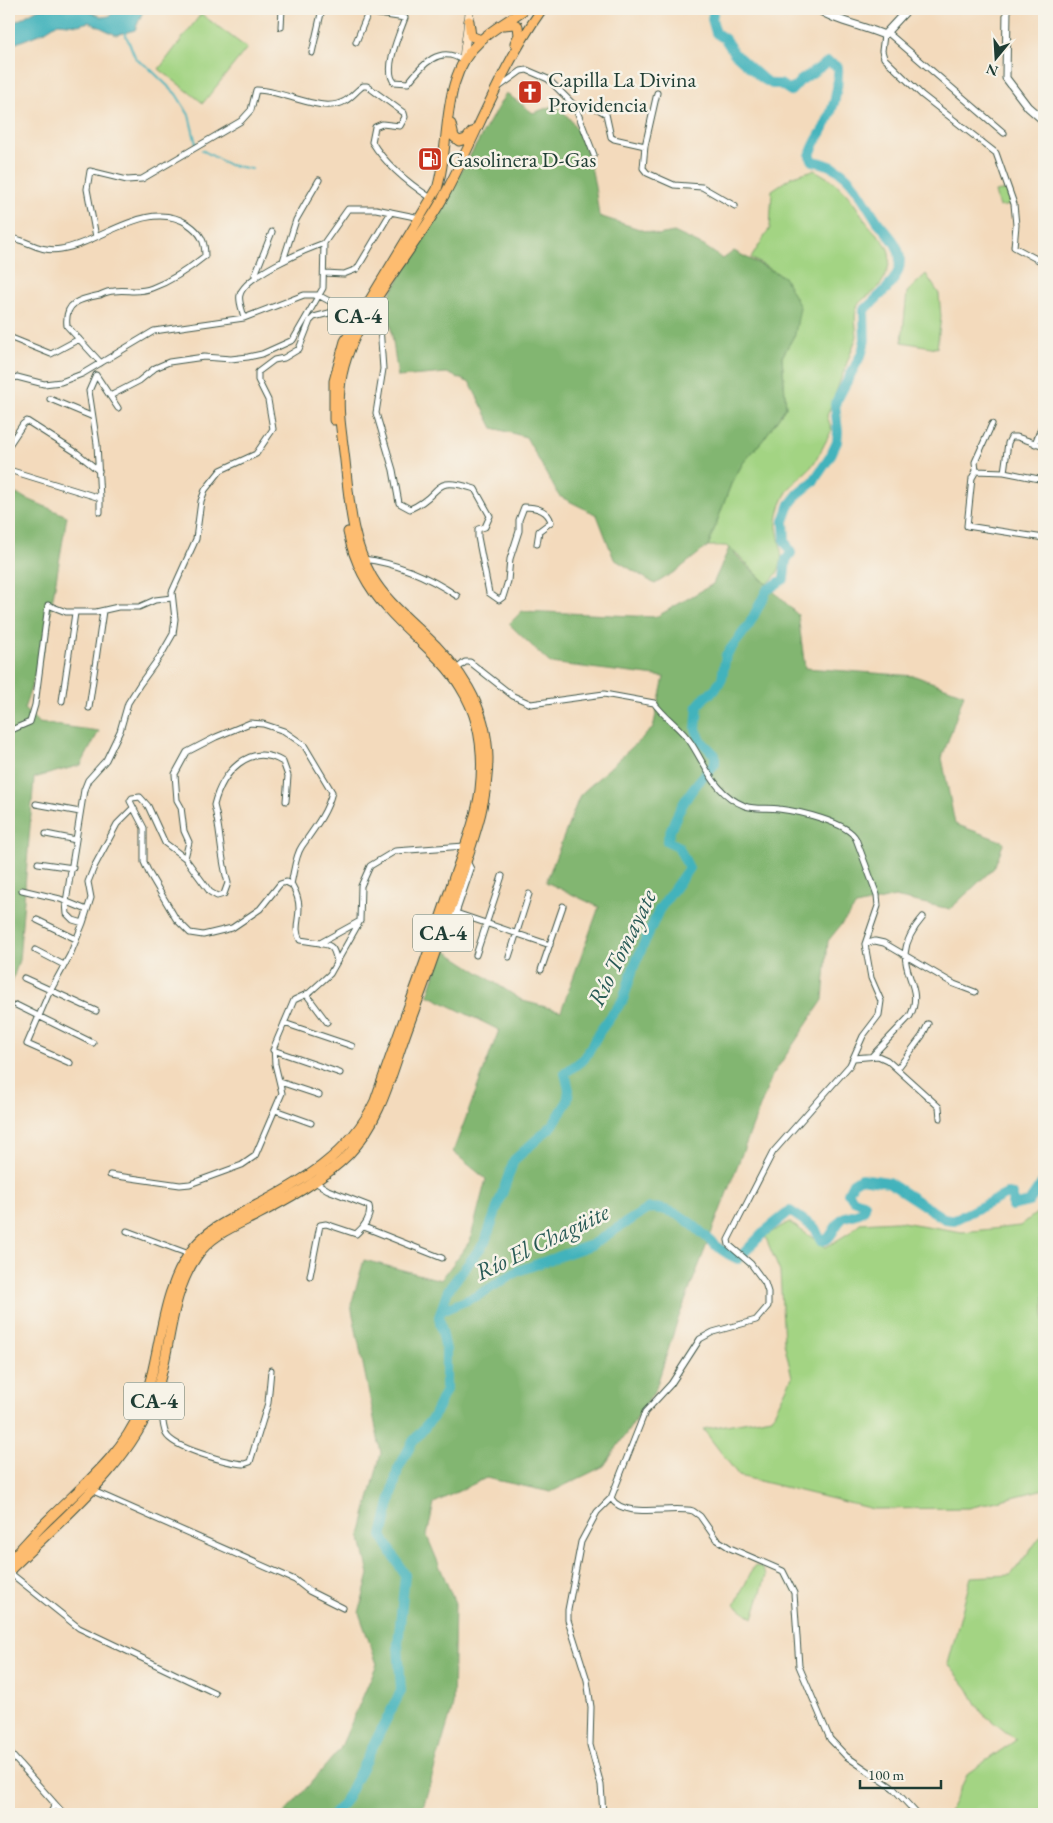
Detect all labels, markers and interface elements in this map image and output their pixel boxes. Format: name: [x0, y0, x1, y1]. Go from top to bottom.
north arrow: [970, 32, 1020, 82]
text: N: [983, 60, 1000, 81]
place label: Capilla La Divina Providencia: [548, 65, 697, 119]
church icon: Capilla La Divina Providencia: [517, 79, 543, 105]
place label: Gasolinera D-Gas: [448, 145, 596, 174]
fuel station icon: Gasolinera D-Gas: [417, 146, 443, 172]
road number: CA-4: [328, 298, 388, 334]
water label: Río Tomayate: [580, 884, 664, 1011]
road number: CA-4: [413, 914, 473, 951]
water label: Río El Chagüite: [470, 1195, 615, 1287]
road number: CA-4: [124, 1382, 184, 1420]
scale bar: [860, 1758, 942, 1790]
text: 100 m: [868, 1765, 905, 1784]

